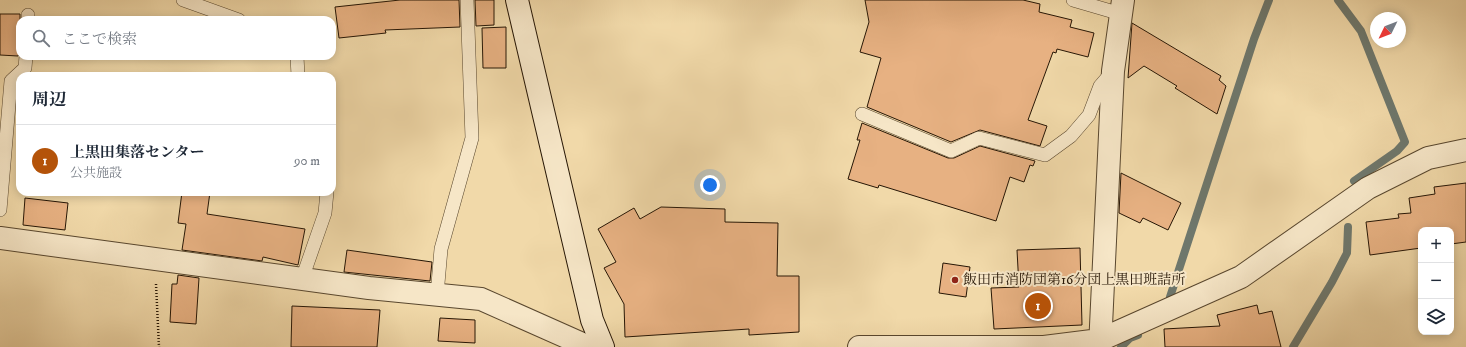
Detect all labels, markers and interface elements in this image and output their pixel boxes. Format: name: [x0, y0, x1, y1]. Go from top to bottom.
north arrow: [1370, 12, 1406, 48]
search box: [16, 16, 336, 60]
icon: search: [30, 27, 52, 49]
text: ここで検索: [62, 30, 137, 49]
text: 周辺: [32, 89, 66, 111]
text: 上黒田集落センター: [70, 143, 204, 162]
text: 1: [43, 153, 47, 169]
text: 90 m: [294, 153, 320, 169]
text: 公共施設: [70, 165, 122, 181]
your location: [700, 175, 720, 195]
map controls: [1418, 227, 1454, 335]
button: +: [1418, 227, 1454, 263]
button: −: [1418, 263, 1454, 299]
place label: 飯田市消防団第16分団上黒田班詰所: [963, 271, 1185, 289]
marker: 飯田市消防団第16分団上黒田班詰所: [950, 275, 960, 285]
pin: 1: [1025, 291, 1051, 321]
button: layers: [1418, 299, 1454, 335]

